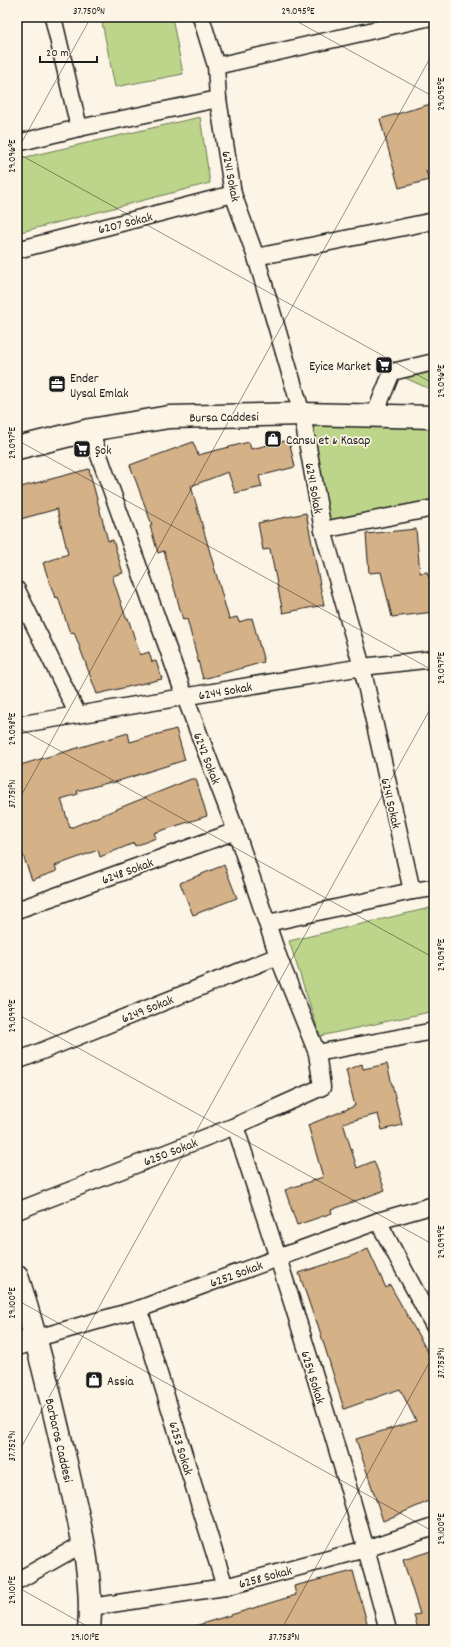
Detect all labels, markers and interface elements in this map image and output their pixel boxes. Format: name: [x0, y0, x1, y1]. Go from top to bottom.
text: 37.750°N: [73, 5, 105, 19]
text: 29.095°E: [281, 5, 315, 19]
scale bar: [40, 38, 97, 64]
text: 20 m: [46, 45, 69, 62]
text: 29.095°E: [435, 77, 449, 111]
text: 29.096°E: [6, 139, 20, 173]
street label: 6241 Sokak: [215, 149, 244, 204]
street label: 6207 Sokak: [96, 209, 155, 240]
supermarket icon: Eyice Market: [374, 355, 394, 375]
place label: Eyice Market: [309, 358, 371, 377]
text: 29.096°E: [435, 364, 449, 398]
place label: Ender Uysal Emlak: [70, 370, 129, 404]
office icon: Ender Uysal Emlak: [47, 374, 67, 394]
street label: Bursa Caddesi: [189, 408, 260, 429]
text: 29.097°E: [6, 426, 20, 459]
shop icon: Cansu et & Kasap: [263, 429, 283, 449]
place label: Cansu et & Kasap: [286, 432, 370, 451]
supermarket icon: Şok: [72, 439, 92, 459]
place label: Şok: [95, 442, 111, 461]
street label: 6241 Sokak: [299, 461, 326, 515]
text: 29.097°E: [435, 651, 449, 684]
street label: 6244 Sokak: [197, 678, 254, 707]
text: 29.098°E: [6, 712, 20, 745]
street label: 6242 Sokak: [187, 730, 224, 788]
street label: 6241 Sokak: [375, 776, 405, 831]
text: 37.751°N: [6, 780, 20, 808]
street label: 6248 Sokak: [99, 854, 156, 890]
text: 29.098°E: [435, 938, 449, 971]
street label: 6249 Sokak: [119, 991, 177, 1029]
text: 29.099°E: [6, 999, 20, 1032]
street label: 6250 Sokak: [141, 1134, 201, 1172]
text: 29.099°E: [435, 1225, 449, 1258]
street label: 6252 Sokak: [208, 1257, 266, 1294]
text: 29.100°E: [6, 1287, 20, 1319]
text: 37.753°N: [435, 1347, 449, 1378]
street label: 6254 Sokak: [295, 1349, 329, 1407]
shop icon: Assia: [84, 1370, 104, 1390]
place label: Assia: [107, 1373, 134, 1392]
street label: Barbaros Caddesi: [39, 1396, 77, 1485]
street label: 6253 Sokak: [162, 1420, 197, 1478]
text: 37.752°N: [6, 1430, 20, 1461]
text: 29.100°E: [435, 1513, 449, 1545]
street label: 6258 Sokak: [237, 1562, 294, 1595]
text: 29.101°E: [6, 1575, 20, 1604]
text: 29.101°E: [71, 1631, 100, 1645]
text: 37.753°N: [269, 1631, 300, 1645]

